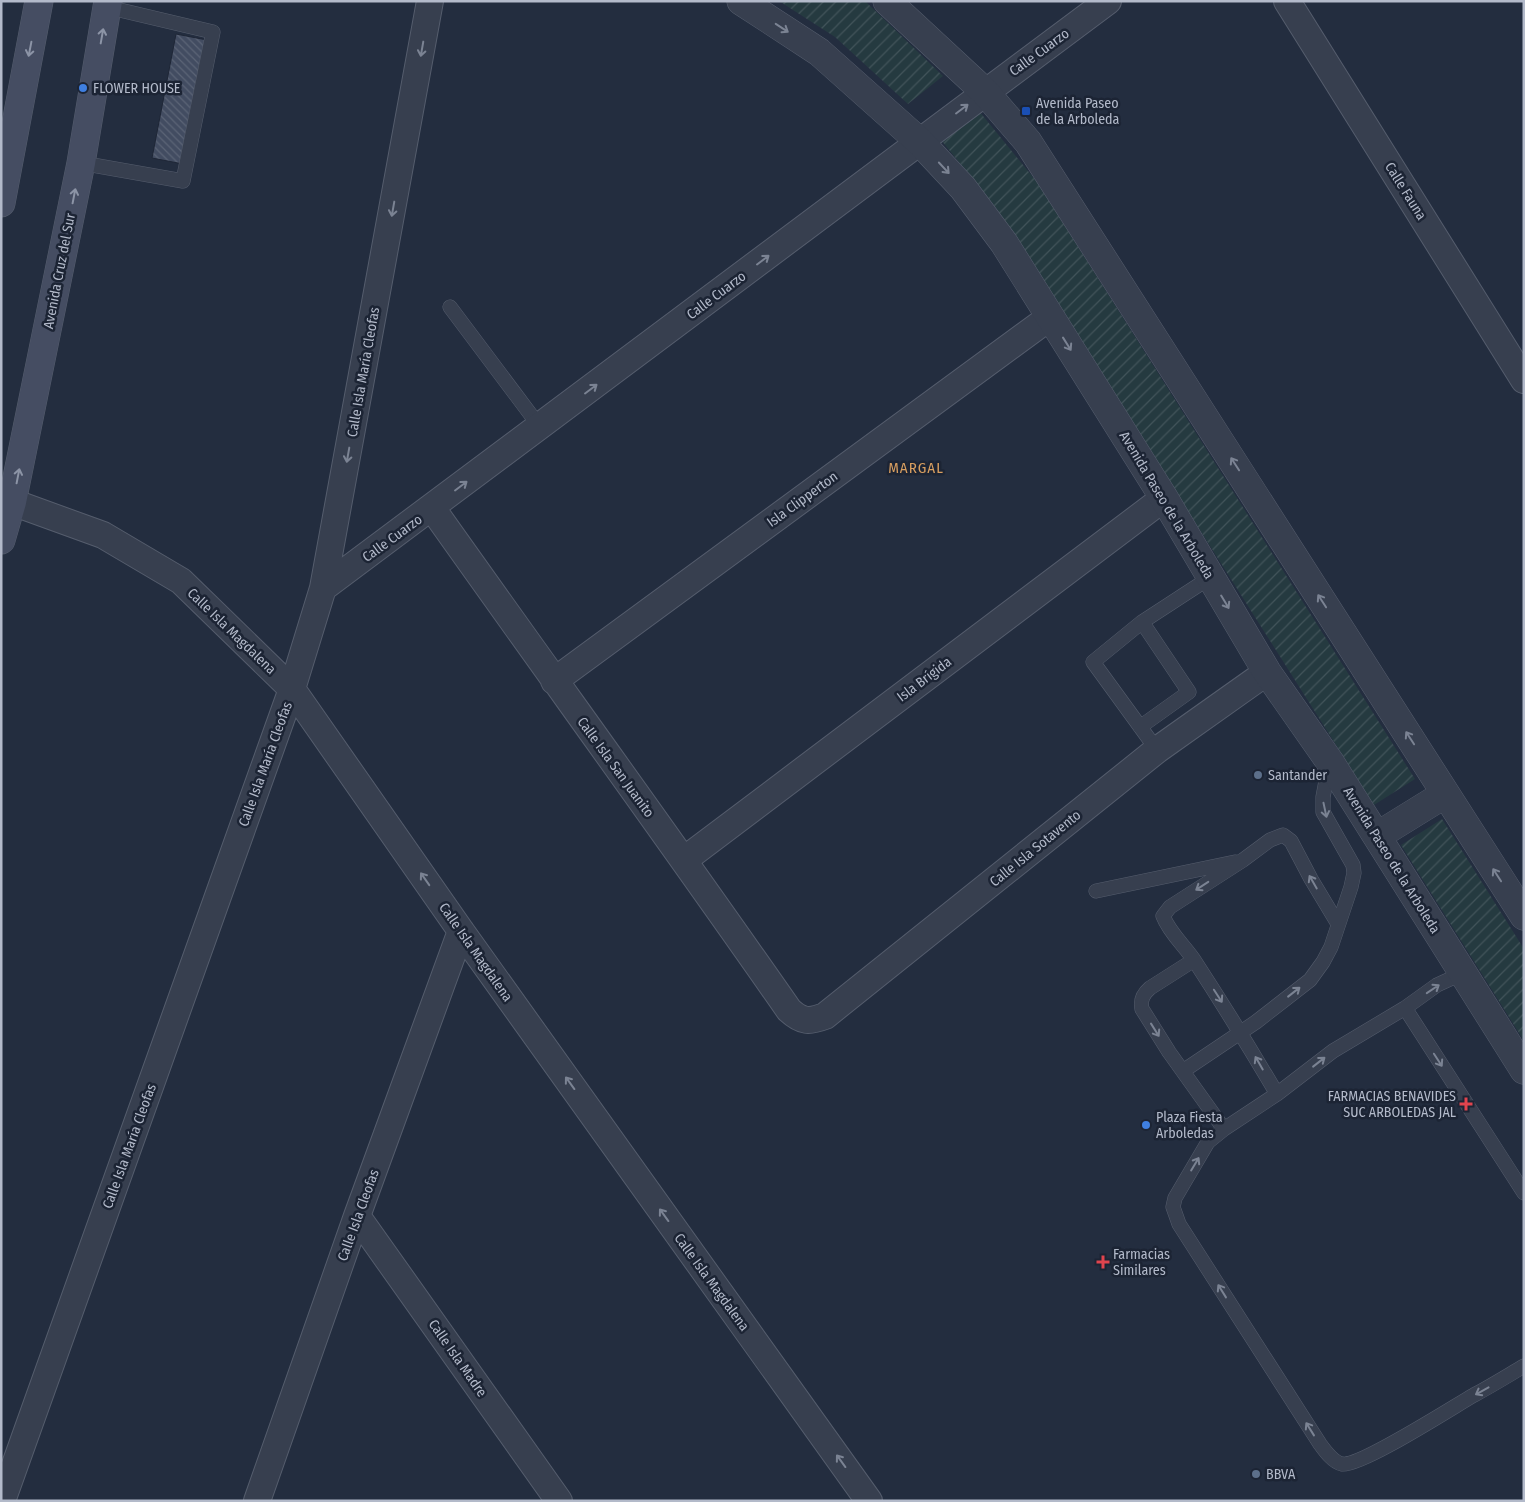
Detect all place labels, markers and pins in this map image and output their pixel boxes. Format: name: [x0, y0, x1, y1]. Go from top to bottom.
place label: FLOWER HOUSE: [93, 80, 181, 97]
marker: FLOWER HOUSE: [77, 82, 89, 94]
place label: Avenida Paseo de la Arboleda: [1036, 95, 1120, 128]
marker: Avenida Paseo de la Arboleda: [1020, 105, 1032, 117]
place label: Santander: [1268, 767, 1327, 784]
marker: Santander: [1252, 769, 1264, 781]
place label: FARMACIAS BENAVIDES SUC ARBOLEDAS JAL: [1328, 1088, 1456, 1121]
marker: FARMACIAS BENAVIDES SUC ARBOLEDAS JAL: [1460, 1098, 1472, 1110]
place label: Plaza Fiesta Arboledas: [1156, 1109, 1223, 1142]
marker: Plaza Fiesta Arboledas: [1140, 1119, 1152, 1131]
place label: Farmacias Similares: [1113, 1246, 1170, 1279]
marker: Farmacias Similares: [1097, 1256, 1109, 1268]
place label: BBVA: [1266, 1466, 1296, 1483]
marker: BBVA: [1250, 1468, 1262, 1480]

